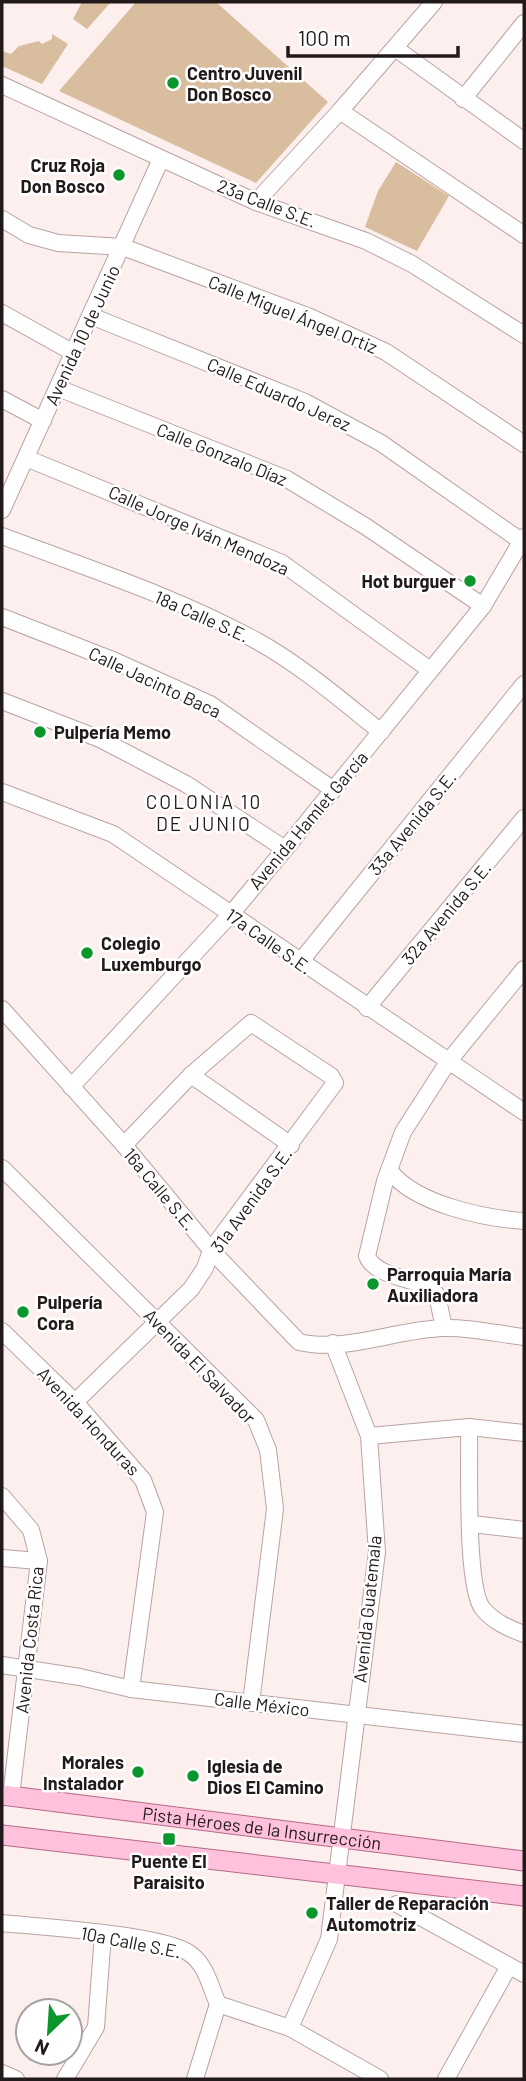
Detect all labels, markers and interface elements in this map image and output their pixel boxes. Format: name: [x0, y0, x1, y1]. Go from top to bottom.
scale bar: [288, 14, 458, 58]
text: 100 m: [298, 25, 351, 50]
place label: Centro Juvenil Don Bosco: [187, 62, 302, 105]
marker: Centro Juvenil Don Bosco: [165, 75, 181, 91]
place label: Cruz Roja Don Bosco: [21, 154, 105, 197]
marker: Cruz Roja Don Bosco: [111, 167, 127, 183]
street label: 23a Calle S.E.: [214, 174, 320, 232]
street label: Avenida 10 de Junio: [40, 261, 124, 409]
street label: Calle Miguel Ángel Ortiz: [205, 270, 381, 358]
street label: Calle Eduardo Jerez: [204, 352, 354, 436]
street label: Calle Gonzalo Díaz: [153, 418, 291, 490]
street label: Calle Jorge Iván Mendoza: [105, 480, 293, 580]
place label: Hot burguer: [361, 570, 456, 592]
marker: Hot burguer: [462, 573, 478, 589]
street label: 18a Calle S.E.: [151, 585, 253, 647]
street label: Calle Jacinto Baca: [85, 642, 225, 722]
place label: Pulpería Memo: [54, 721, 171, 743]
marker: Pulpería Memo: [32, 724, 48, 740]
street label: Avenida Hamlet García: [244, 746, 372, 894]
street label: 33a Avenida S.E.: [363, 766, 461, 880]
district label: COLONIA 10 DE JUNIO: [146, 790, 262, 835]
street label: 32a Avenida S.E.: [396, 857, 496, 969]
street label: 17a Calle S.E.: [222, 903, 316, 979]
place label: Colegio Luxemburgo: [101, 932, 201, 975]
marker: Colegio Luxemburgo: [79, 945, 95, 961]
street label: 16a Calle S.E.: [119, 1143, 201, 1235]
street label: 31a Avenida S.E.: [205, 1143, 297, 1257]
place label: Parroquia María Auxiliadora: [387, 1263, 511, 1306]
marker: Parroquia María Auxiliadora: [365, 1276, 381, 1292]
place label: Pulpería Cora: [37, 1291, 103, 1334]
marker: Pulpería Cora: [15, 1304, 31, 1320]
street label: Avenida El Salvador: [140, 1304, 261, 1428]
street label: Avenida Honduras: [33, 1362, 145, 1480]
street label: Avenida Guatemala: [348, 1534, 386, 1684]
street label: Avenida Costa Rica: [10, 1565, 48, 1715]
street label: Calle México: [213, 1687, 311, 1721]
place label: Morales Instalador: [43, 1751, 124, 1794]
place label: Iglesia de Dios El Camino: [207, 1755, 324, 1798]
marker: Morales Instalador: [130, 1764, 146, 1780]
marker: Iglesia de Dios El Camino: [185, 1768, 201, 1784]
street label: Pista Héroes de la Insurrección: [141, 1802, 383, 1854]
marker: Puente El Paraisito: [161, 1831, 177, 1847]
place label: Puente El Paraisito: [131, 1850, 207, 1893]
place label: Taller de Reparación Automotriz: [326, 1892, 489, 1935]
marker: Taller de Reparación Automotriz: [304, 1905, 320, 1921]
street label: 10a Calle S.E.: [79, 1921, 183, 1963]
north arrow: [14, 1997, 84, 2067]
text: N: [31, 2035, 52, 2061]

